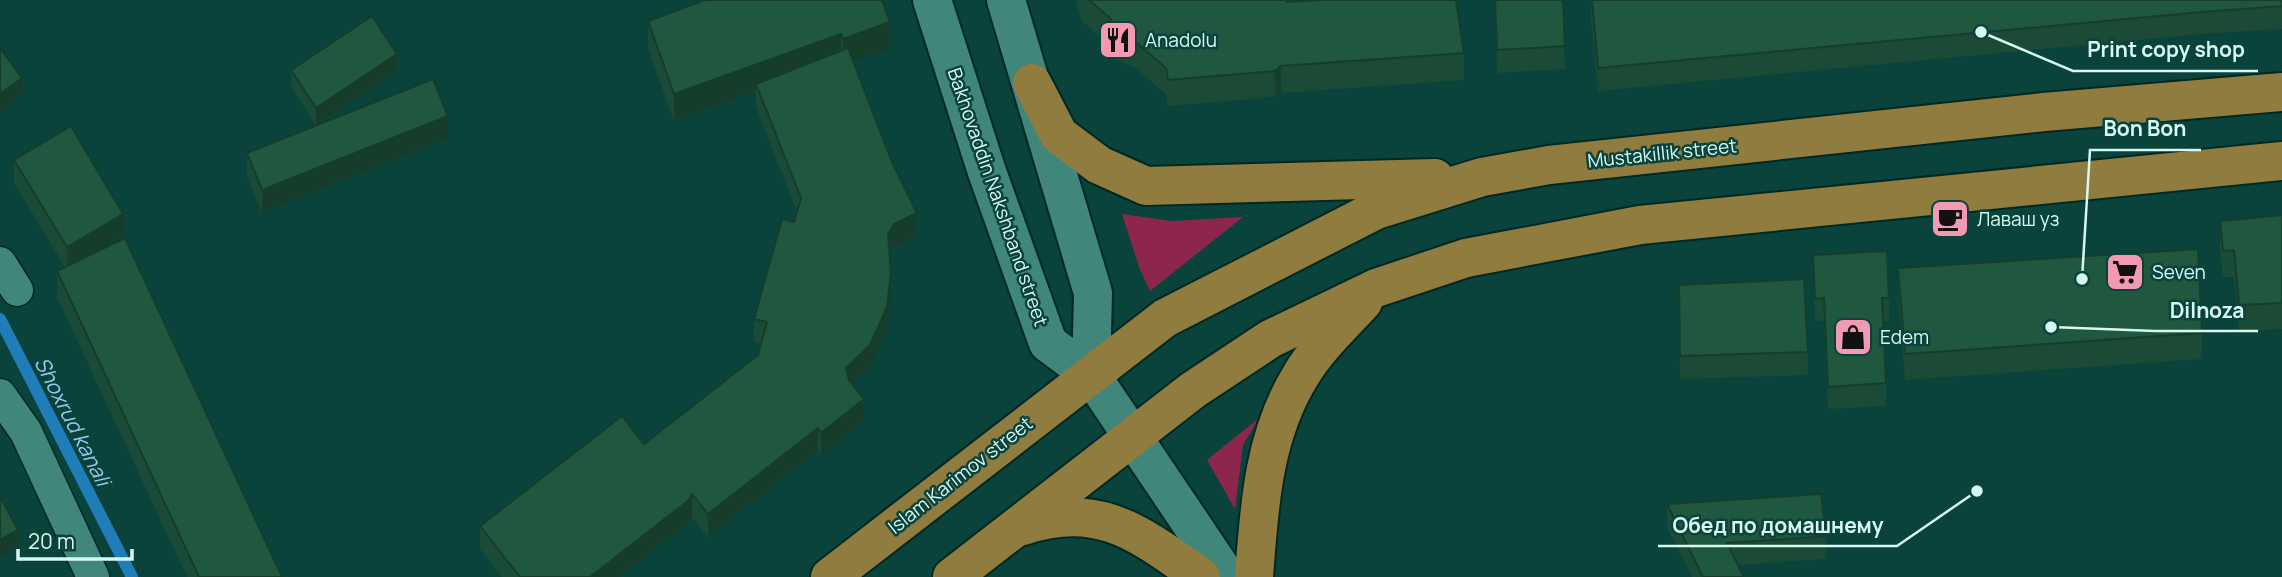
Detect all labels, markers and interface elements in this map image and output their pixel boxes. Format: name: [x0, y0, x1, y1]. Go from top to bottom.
restaurant icon: Anadolu: [1097, 19, 1139, 61]
place label: Anadolu: [1145, 27, 1217, 53]
callout: Print copy shop: [2073, 29, 2258, 71]
text: Print copy shop: [2087, 35, 2245, 63]
street label: Bakhovaddin Nakshband street: [941, 64, 1055, 330]
callout: Bon Bon: [2090, 108, 2201, 150]
text: Bon Bon: [2104, 114, 2186, 142]
street label: Mustakillik street: [1586, 132, 1738, 174]
cafe icon: Лаваш уз: [1929, 198, 1971, 240]
place label: Лаваш уз: [1977, 206, 2059, 232]
supermarket icon: Seven: [2104, 251, 2146, 293]
place label: Seven: [2152, 259, 2206, 285]
callout: Dilnoza: [2155, 289, 2258, 331]
text: Dilnoza: [2170, 296, 2244, 324]
shop icon: Edem: [1832, 316, 1874, 358]
place label: Edem: [1880, 324, 1929, 350]
water label: Shoxrud kanali: [28, 352, 119, 493]
street label: Islam Karimov street: [882, 410, 1038, 540]
callout: Обед по домашнему: [1658, 504, 1897, 546]
text: Обед по домашнему: [1673, 511, 1884, 539]
scale bar: [18, 518, 131, 562]
text: 20 m: [28, 527, 75, 555]

